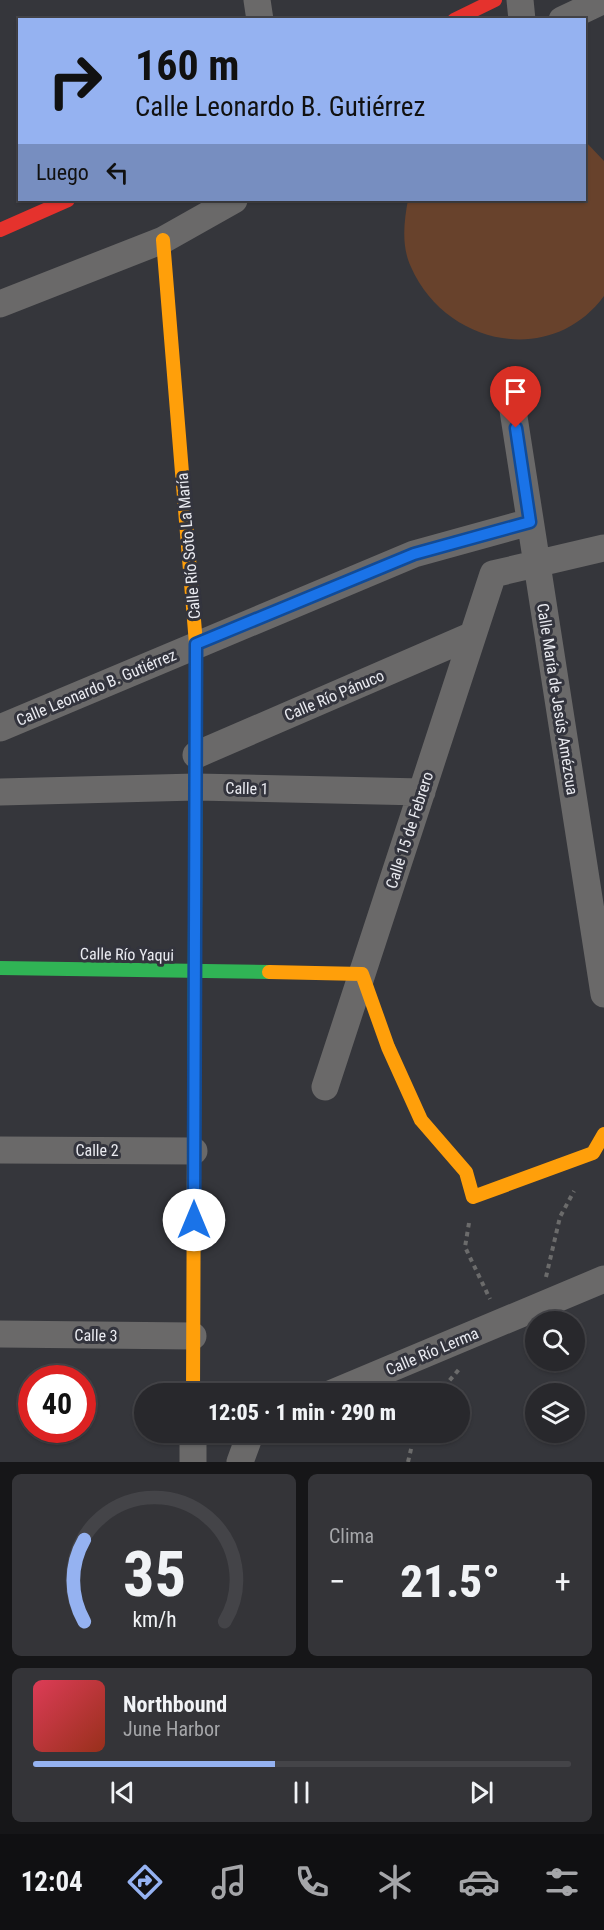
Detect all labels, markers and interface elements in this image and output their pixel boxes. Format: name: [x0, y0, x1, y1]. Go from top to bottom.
text: 160 m: [135, 41, 240, 90]
icon: right: [36, 42, 114, 120]
text: Calle Leonardo B. Gutiérrez: [135, 91, 425, 123]
icon: left: [101, 156, 134, 189]
text: Luego: [36, 160, 89, 185]
pin: [490, 366, 541, 428]
icon: arrive: [499, 375, 532, 408]
street label: Calle Río Soto La María: [173, 472, 204, 620]
street label: Calle María de Jesús Amézcua: [533, 602, 582, 796]
street label: Calle Leonardo B. Gutiérrez: [13, 645, 179, 730]
street label: Calle Río Pánuco: [281, 666, 387, 725]
street label: Calle 15 de Febrero: [382, 769, 437, 891]
street label: Calle 1: [225, 779, 269, 798]
street label: Calle Río Yaqui: [80, 944, 174, 965]
street label: Calle 2: [75, 1141, 119, 1160]
position arrow: [162, 1188, 226, 1252]
map controls: [525, 1311, 585, 1443]
button: search: [525, 1311, 585, 1371]
street label: Calle Río Lerma: [383, 1323, 481, 1380]
street label: Calle 3: [74, 1326, 118, 1345]
speed limit sign: 40: [18, 1365, 96, 1443]
button: layers: [525, 1383, 585, 1443]
text: 12:05 · 1 min · 290 m: [208, 1400, 396, 1425]
text: Clima: [329, 1524, 374, 1548]
text: 35: [122, 1538, 186, 1611]
text: 21.5°: [400, 1555, 500, 1608]
text: −: [329, 1562, 346, 1601]
text: +: [555, 1562, 571, 1601]
text: km/h: [132, 1607, 176, 1632]
text: Northbound: [123, 1692, 227, 1717]
text: June Harbor: [123, 1717, 220, 1741]
icon: previous: [106, 1776, 139, 1809]
icon: pause: [285, 1776, 318, 1809]
icon: next: [465, 1776, 498, 1809]
icon: directions: [124, 1861, 166, 1903]
icon: music: [208, 1861, 250, 1903]
icon: phone: [291, 1861, 333, 1903]
icon: climate: [374, 1861, 416, 1903]
icon: car: [458, 1861, 500, 1903]
icon: filters: [541, 1861, 583, 1903]
text: 12:04: [21, 1866, 83, 1898]

